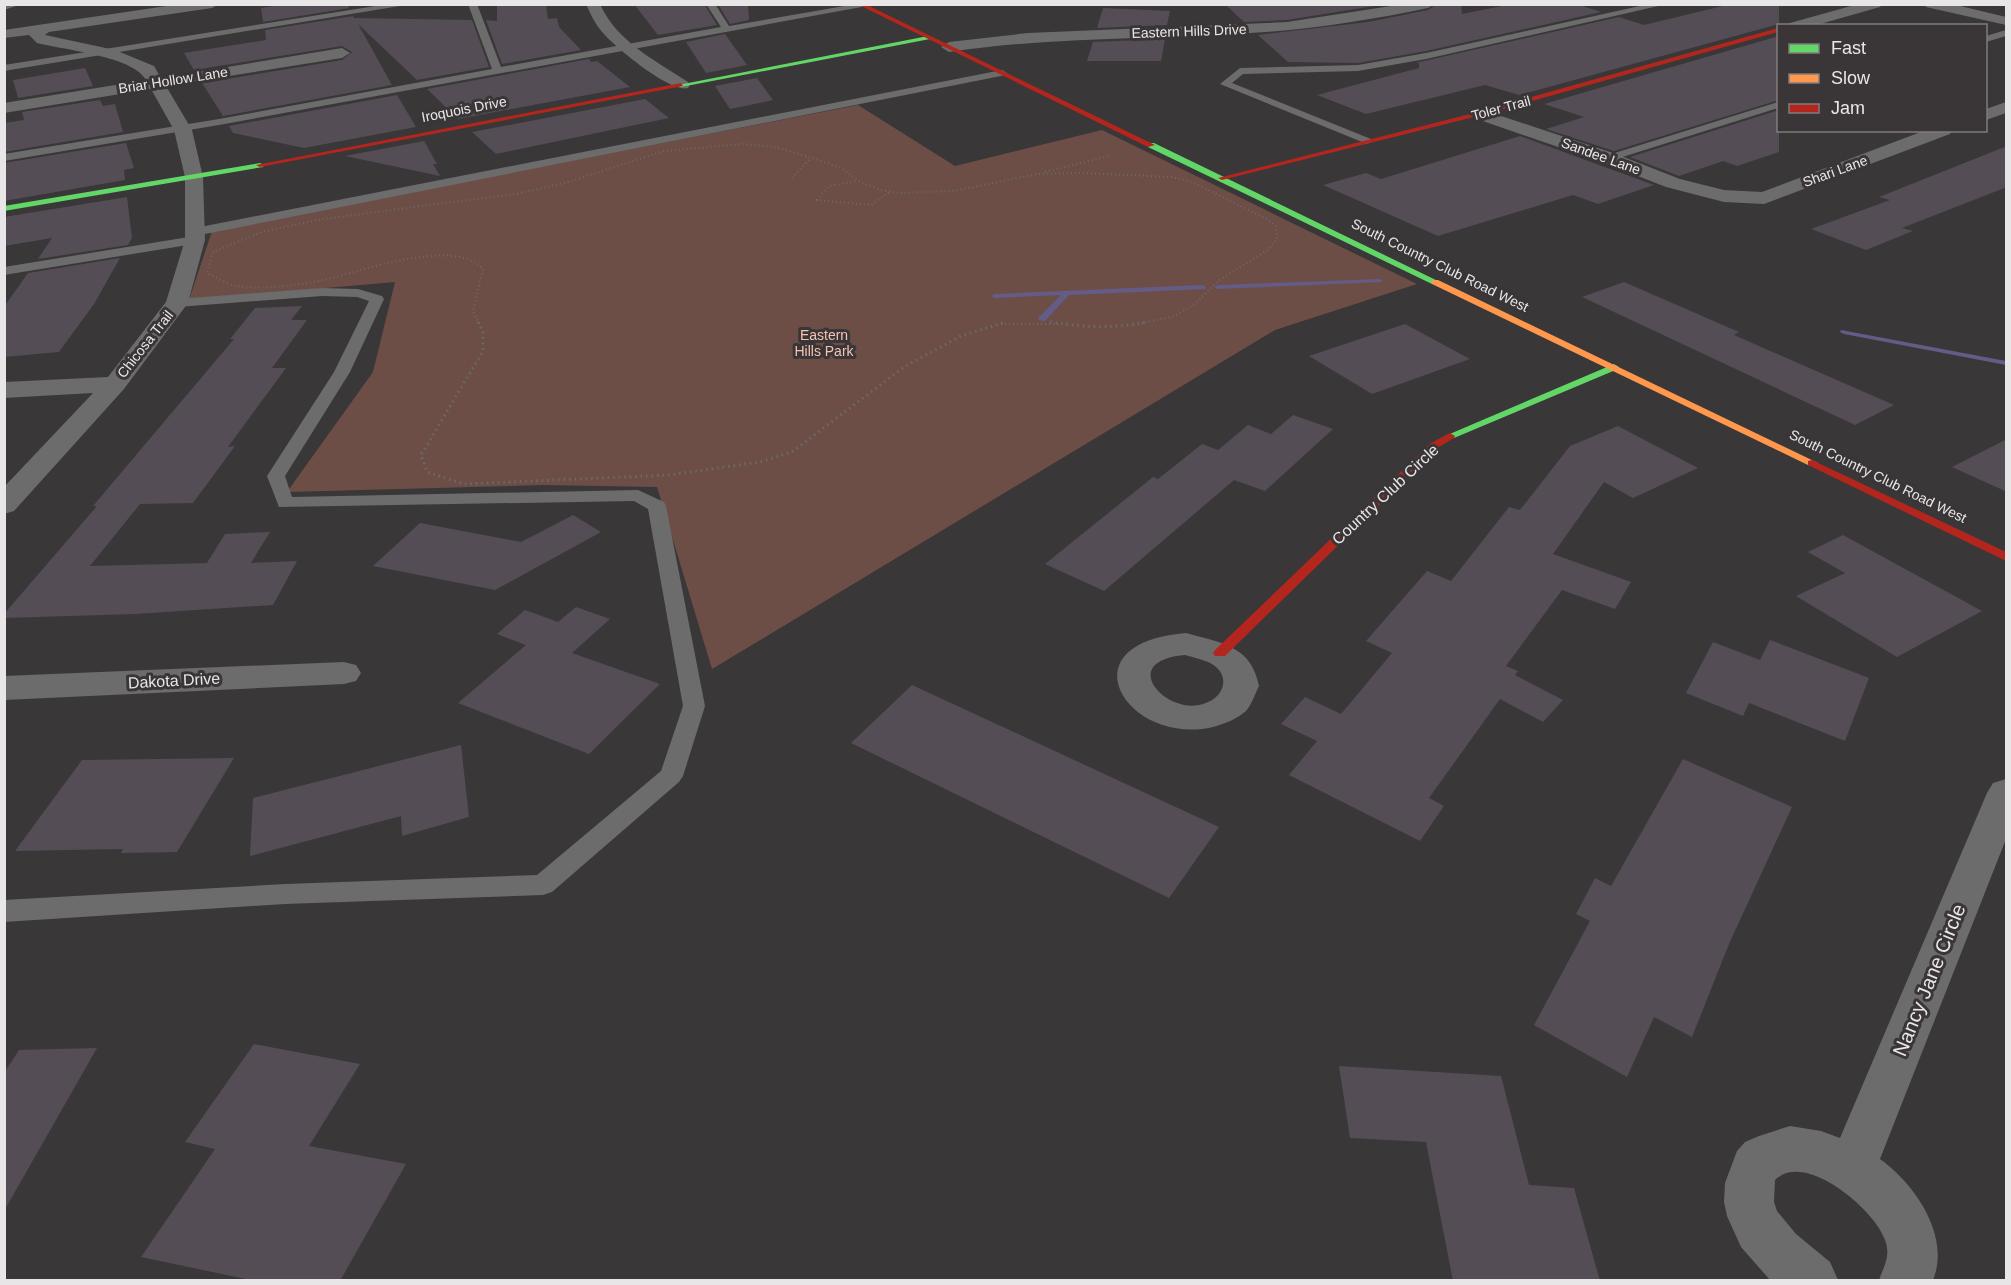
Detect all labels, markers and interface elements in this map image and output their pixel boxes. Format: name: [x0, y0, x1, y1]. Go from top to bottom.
street label: Eastern Hills Drive: [1131, 21, 1247, 41]
legend: [1777, 24, 1987, 132]
text: Fast: [1831, 38, 1866, 58]
street label: Briar Hollow Lane: [117, 63, 229, 97]
text: Slow: [1831, 68, 1871, 88]
street label: Toler Trail: [1470, 92, 1532, 124]
street label: Iroquois Drive: [420, 93, 508, 125]
text: Jam: [1831, 98, 1865, 118]
street label: Sandee Lane: [1559, 134, 1643, 178]
street label: Shari Lane: [1800, 152, 1870, 190]
street label: South Country Club Road West: [1349, 215, 1531, 315]
street label: Chicosa Trail: [114, 307, 176, 381]
park label: Eastern Hills Park: [794, 327, 855, 359]
street label: South Country Club Road West: [1787, 426, 1969, 526]
street label: Country Club Circle: [1329, 441, 1442, 548]
street label: Dakota Drive: [127, 670, 221, 691]
street label: Nancy Jane Circle: [1888, 901, 1970, 1059]

